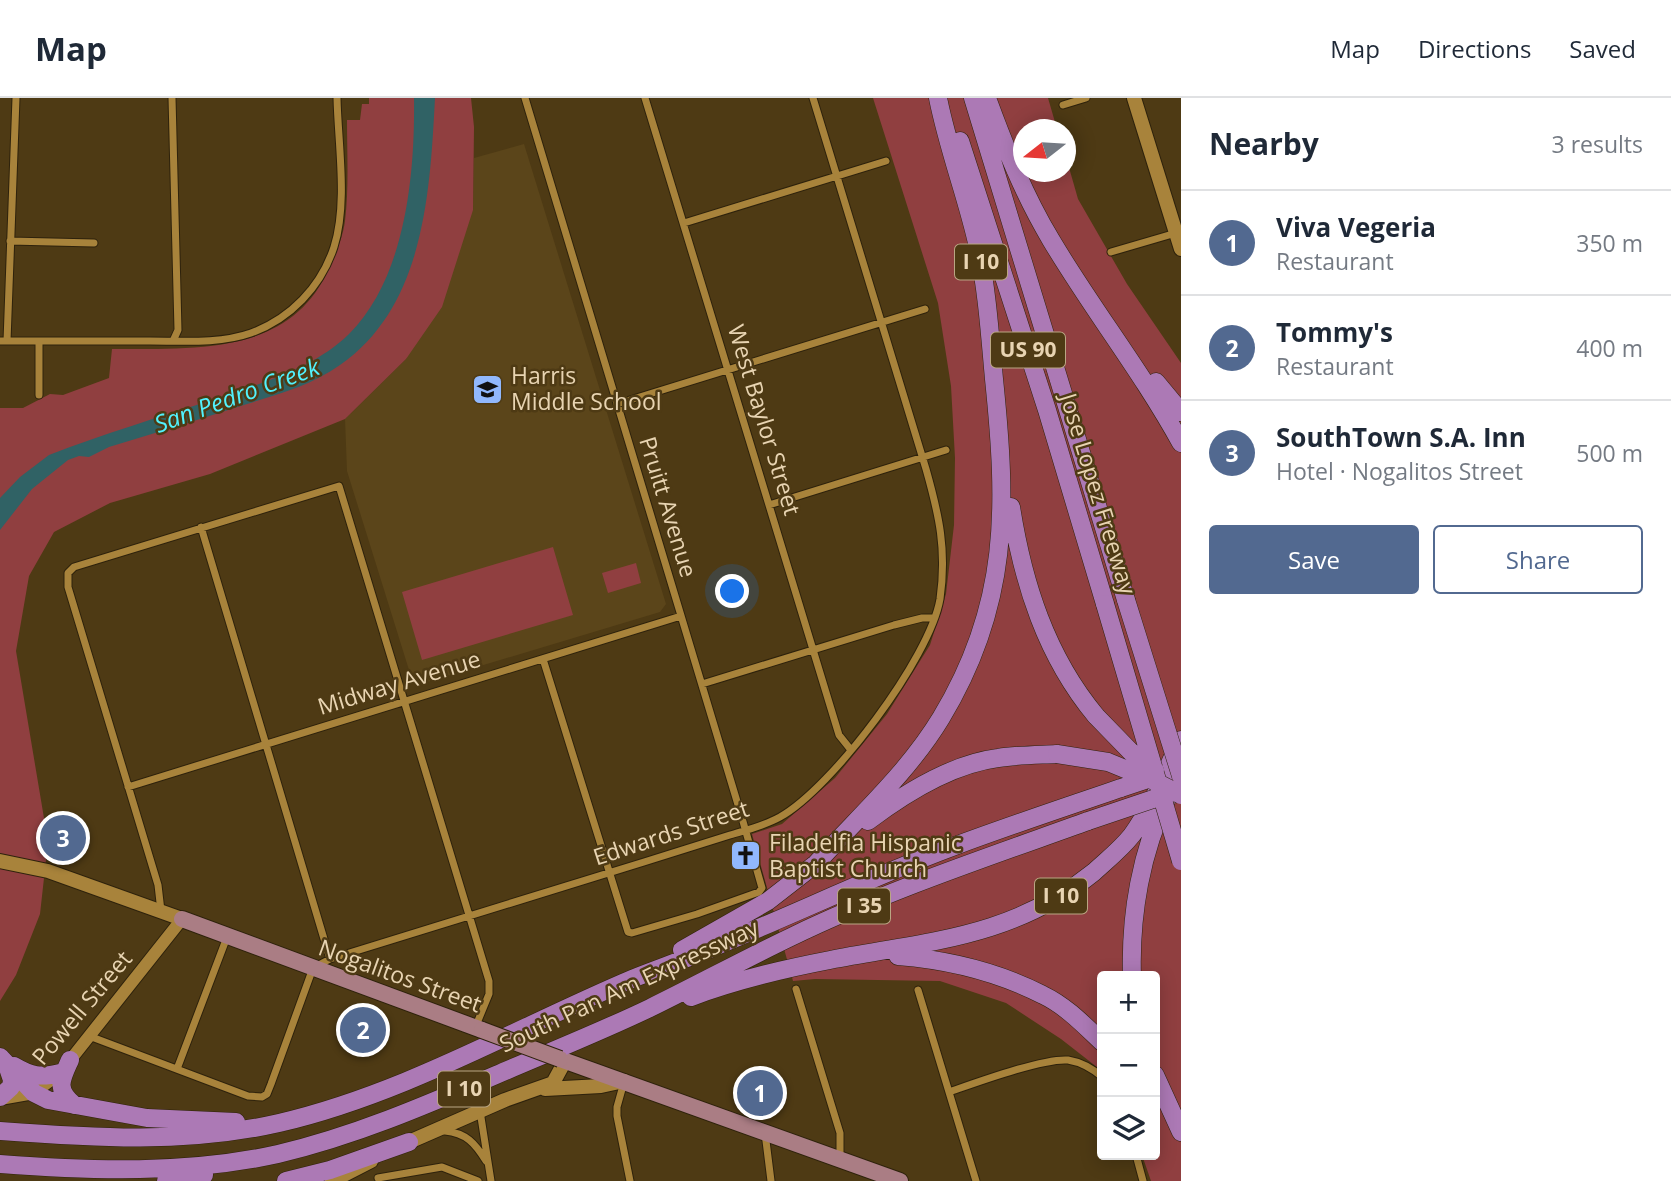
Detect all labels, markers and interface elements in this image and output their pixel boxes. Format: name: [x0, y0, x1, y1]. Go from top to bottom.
text: Map: [35, 26, 107, 71]
text: Map: [1330, 32, 1380, 65]
text: Directions: [1418, 32, 1531, 65]
text: Saved: [1569, 32, 1636, 65]
north arrow: [1013, 119, 1076, 182]
text: Nearby: [1209, 123, 1319, 164]
text: 3 results: [1552, 128, 1643, 160]
text: Viva Vegeria: [1276, 209, 1436, 245]
text: 1: [1225, 227, 1239, 259]
text: 350 m: [1576, 227, 1643, 259]
road number: I 10: [955, 244, 1007, 280]
text: Restaurant: [1276, 245, 1394, 277]
text: Tommy's: [1276, 314, 1393, 350]
street label: West Baylor Street: [721, 320, 809, 519]
road number: US 90: [991, 332, 1065, 368]
text: 2: [1225, 332, 1239, 364]
text: 400 m: [1576, 332, 1643, 364]
water label: San Pedro Creek: [149, 349, 325, 440]
text: Restaurant: [1276, 350, 1394, 382]
place label: Harris Middle School: [511, 359, 662, 417]
school or university icon: Harris Middle School: [471, 372, 505, 406]
street label: Jose Lopez Freeway: [1053, 387, 1145, 599]
text: SouthTown S.A. Inn: [1276, 419, 1526, 455]
street label: Pruitt Avenue: [632, 432, 706, 581]
text: 3: [1225, 437, 1239, 469]
text: 500 m: [1576, 437, 1643, 469]
text: Hotel · Nogalitos Street: [1276, 455, 1523, 487]
button: Save: [1209, 525, 1419, 594]
button: Share: [1433, 525, 1643, 594]
your location: [715, 574, 749, 608]
street label: Midway Avenue: [313, 642, 484, 722]
street label: Edwards Street: [589, 792, 753, 872]
pin: 3: [40, 812, 86, 864]
place label: Filadelfia Hispanic Baptist Church: [769, 826, 962, 884]
church icon: Filadelfia Hispanic Baptist Church: [729, 839, 763, 873]
road number: I 10: [1035, 878, 1087, 914]
road number: I 35: [838, 888, 890, 924]
street label: South Pan Am Expressway: [494, 911, 764, 1059]
street label: Nogalitos Street: [314, 931, 486, 1019]
street label: Powell Street: [24, 943, 139, 1071]
map controls: [1097, 971, 1160, 1160]
button: +: [1097, 971, 1160, 1034]
pin: 2: [340, 1004, 386, 1056]
button: −: [1097, 1034, 1160, 1097]
pin: 1: [737, 1067, 783, 1119]
road number: I 10: [438, 1072, 490, 1107]
button: layers: [1097, 1097, 1160, 1160]

